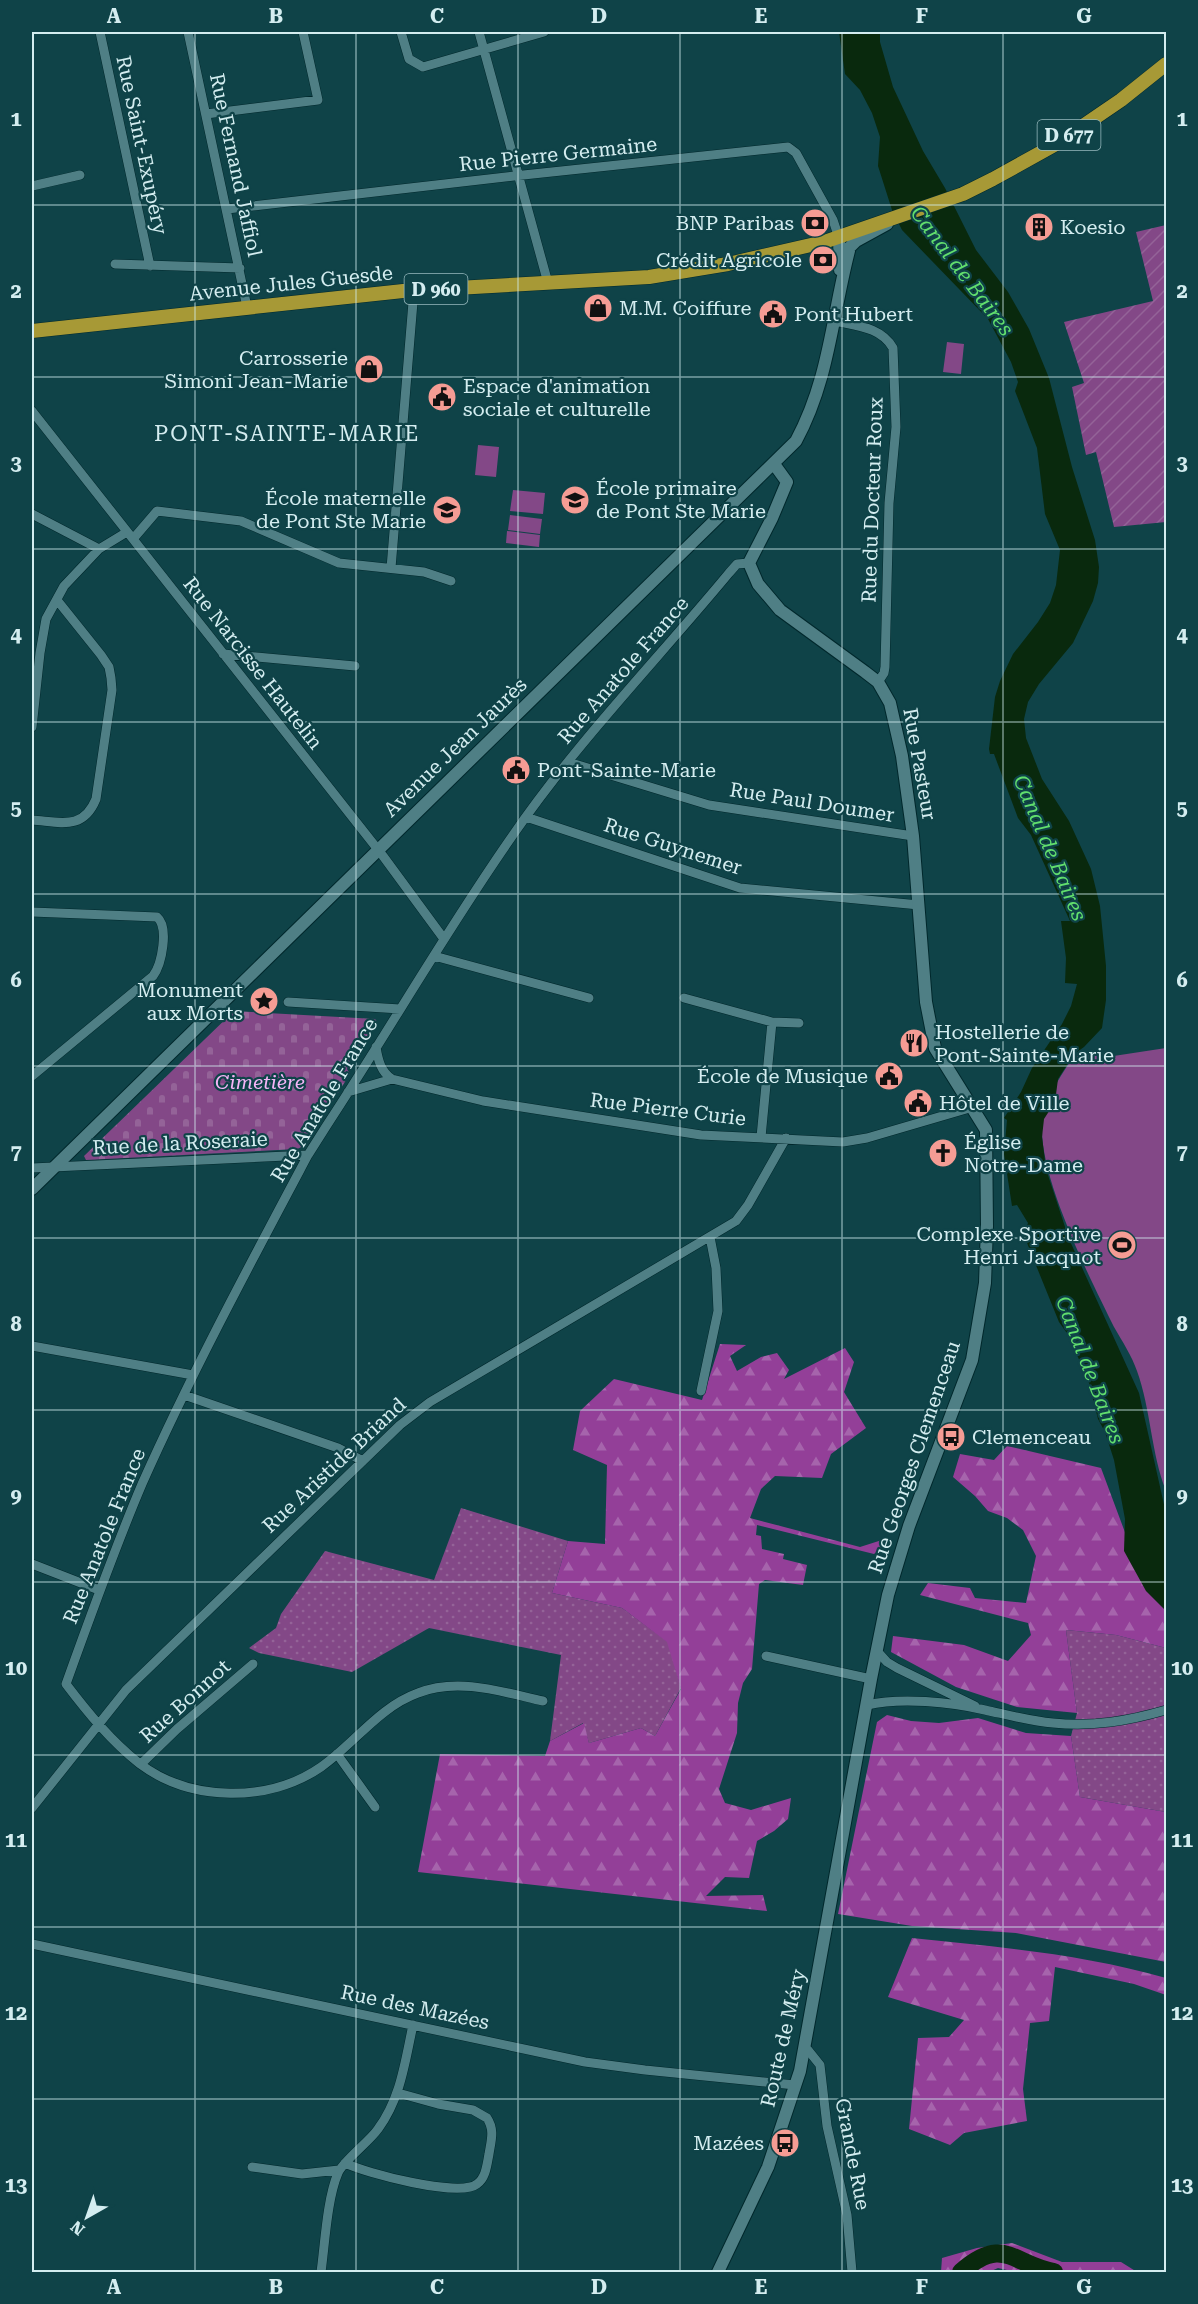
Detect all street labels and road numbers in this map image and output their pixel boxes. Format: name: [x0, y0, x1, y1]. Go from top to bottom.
street label: Rue Saint-Exupéry: [111, 53, 173, 237]
street label: Rue Fernand Jaffiol: [205, 71, 267, 259]
road number: D 677: [1038, 120, 1100, 150]
street label: Rue Pierre Germaine: [458, 132, 658, 176]
street label: Avenue Jules Guesde: [188, 260, 394, 306]
road number: D 960: [404, 274, 468, 304]
street label: Rue du Docteur Roux: [856, 396, 888, 603]
street label: Rue Narcisse Hautelin: [178, 572, 328, 754]
street label: Rue Anatole France: [553, 592, 693, 748]
street label: Avenue Jean Jaurès: [378, 672, 532, 822]
street label: Rue Pasteur: [898, 706, 942, 822]
street label: Rue Paul Doumer: [728, 777, 896, 827]
street label: Rue Guynemer: [601, 812, 745, 880]
street label: Rue Anatole France: [266, 1014, 382, 1186]
street label: Rue Pierre Curie: [589, 1088, 747, 1130]
street label: Rue de la Roseraie: [92, 1126, 268, 1160]
street label: Rue Georges Clemenceau: [863, 1337, 965, 1577]
street label: Rue Aristide Briand: [257, 1392, 411, 1538]
street label: Rue Anatole France: [58, 1445, 150, 1627]
street label: Rue Bonnot: [135, 1654, 236, 1748]
street label: Route de Méry: [755, 1967, 811, 2109]
street label: Rue des Mazées: [339, 1980, 491, 2034]
street label: Grande Rue: [830, 2096, 876, 2212]

